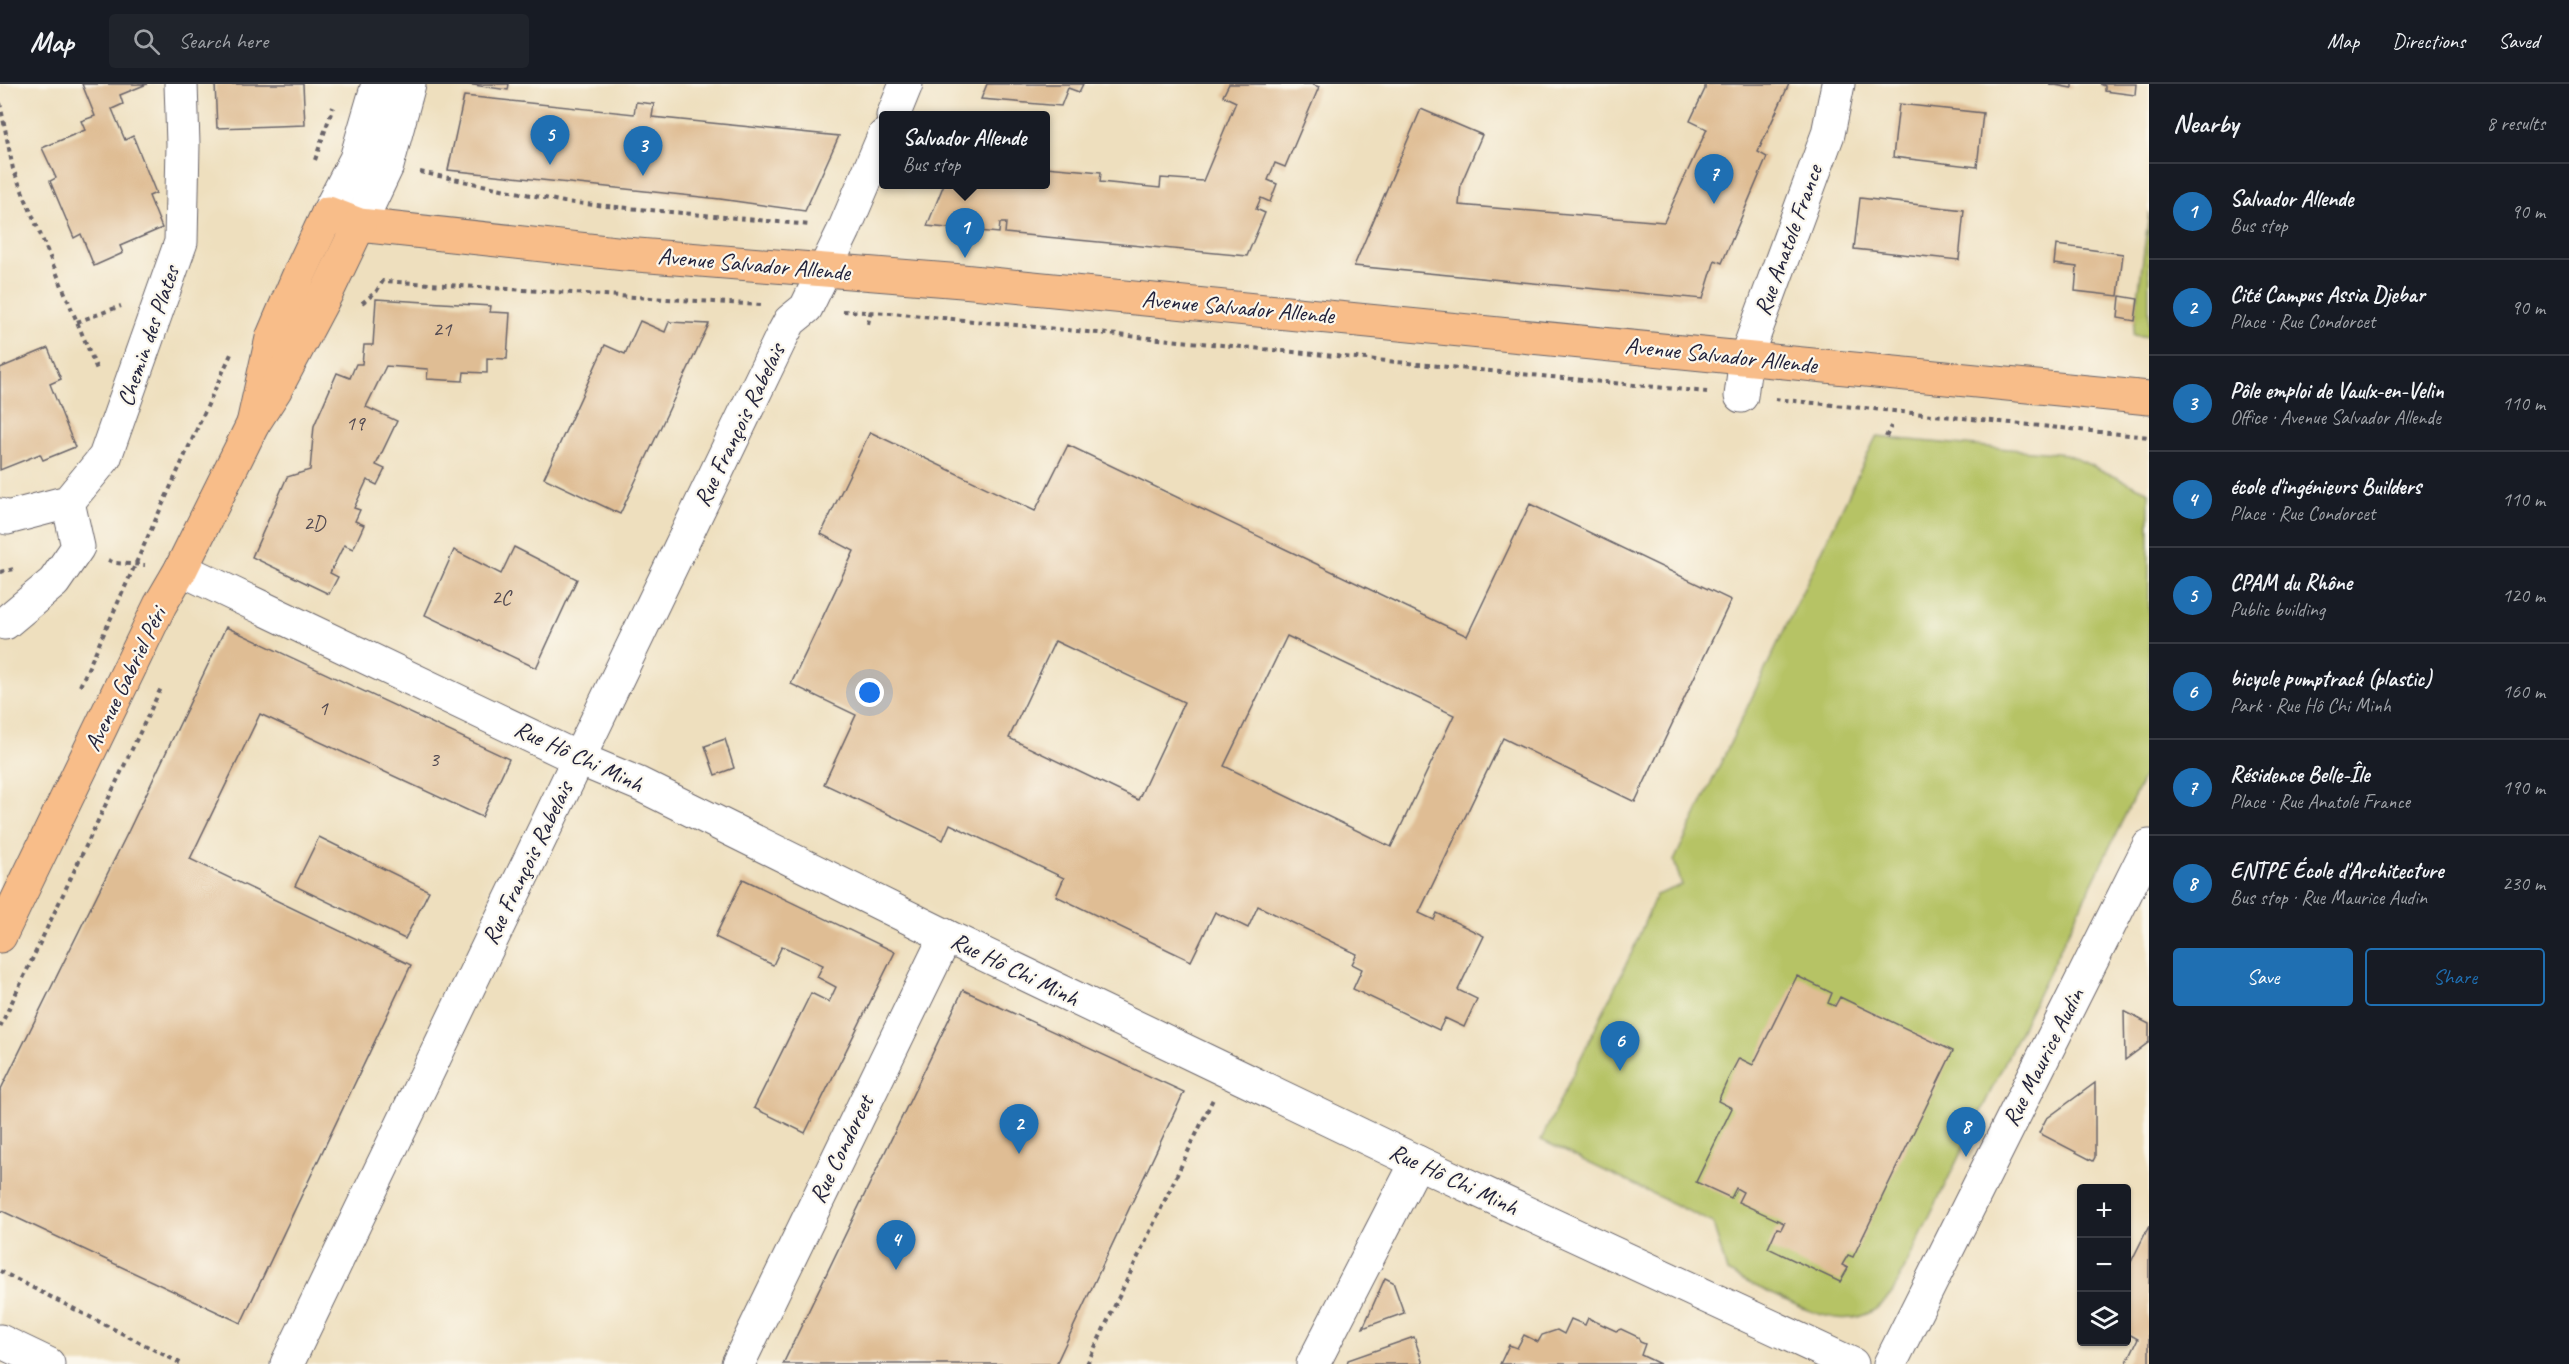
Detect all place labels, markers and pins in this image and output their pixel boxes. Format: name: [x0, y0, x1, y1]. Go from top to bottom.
pin: 5: [530, 116, 570, 165]
pin: 3: [624, 126, 662, 176]
pin: 7: [1694, 154, 1734, 204]
pin: 1: [946, 208, 984, 258]
pin: 6: [1600, 1022, 1640, 1071]
pin: 2: [1000, 1104, 1038, 1154]
pin: 8: [1946, 1108, 1986, 1157]
pin: 4: [876, 1220, 916, 1270]

